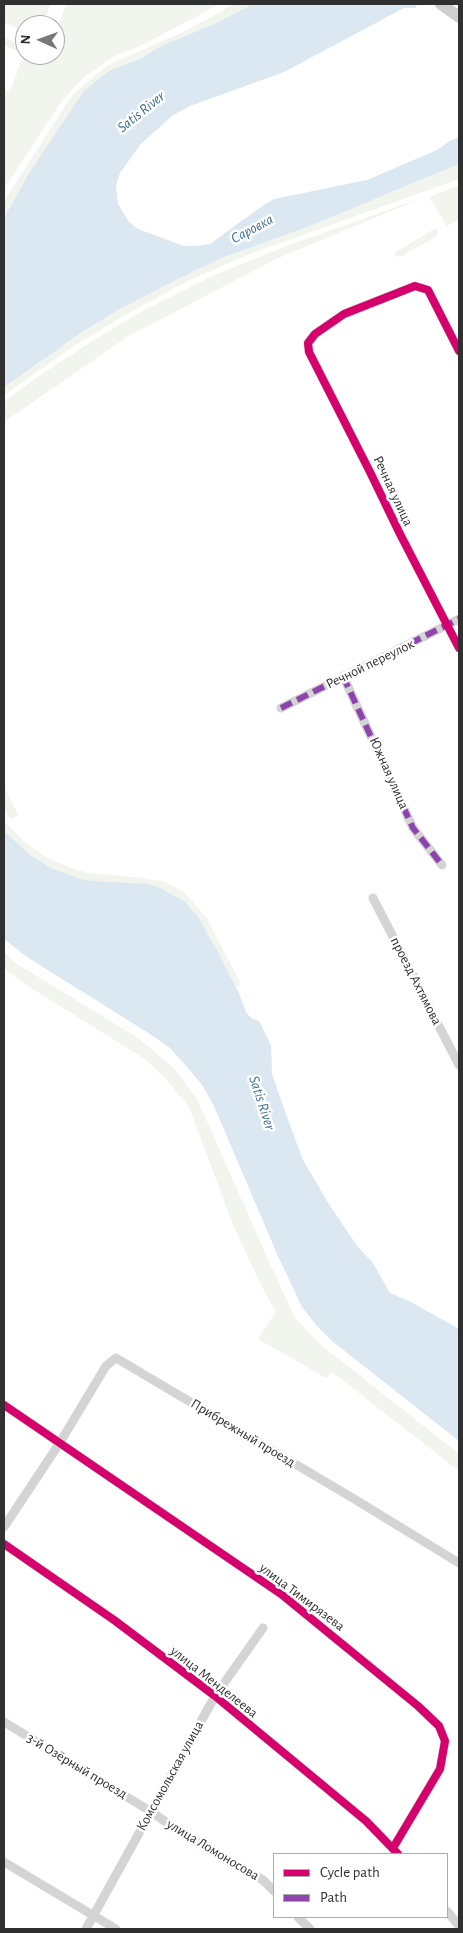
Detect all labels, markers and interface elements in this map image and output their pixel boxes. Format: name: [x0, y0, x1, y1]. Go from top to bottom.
north arrow: [15, 15, 65, 65]
text: N: [19, 34, 33, 45]
water label: Satis River: [114, 87, 168, 137]
water label: Саровка: [228, 210, 276, 248]
street label: Речная улица: [369, 453, 417, 529]
street label: Речной переулок: [323, 635, 417, 693]
street label: Южная улица: [366, 734, 412, 812]
street label: проезд Ахтямова: [387, 934, 445, 1028]
water label: Satis River: [245, 1074, 279, 1132]
street label: Прибрежный проезд: [188, 1395, 298, 1471]
street label: улица Тимирязева: [256, 1559, 348, 1635]
street label: улица Менделеева: [167, 1643, 261, 1721]
street label: Комсомольская улица: [133, 1718, 207, 1834]
street label: 3-й Озёрный проезд: [24, 1729, 130, 1803]
street label: улица Ломоносова: [164, 1816, 262, 1884]
legend: [273, 1853, 448, 1918]
text: Cycle path: [320, 1865, 380, 1880]
text: Path: [320, 1890, 347, 1905]

